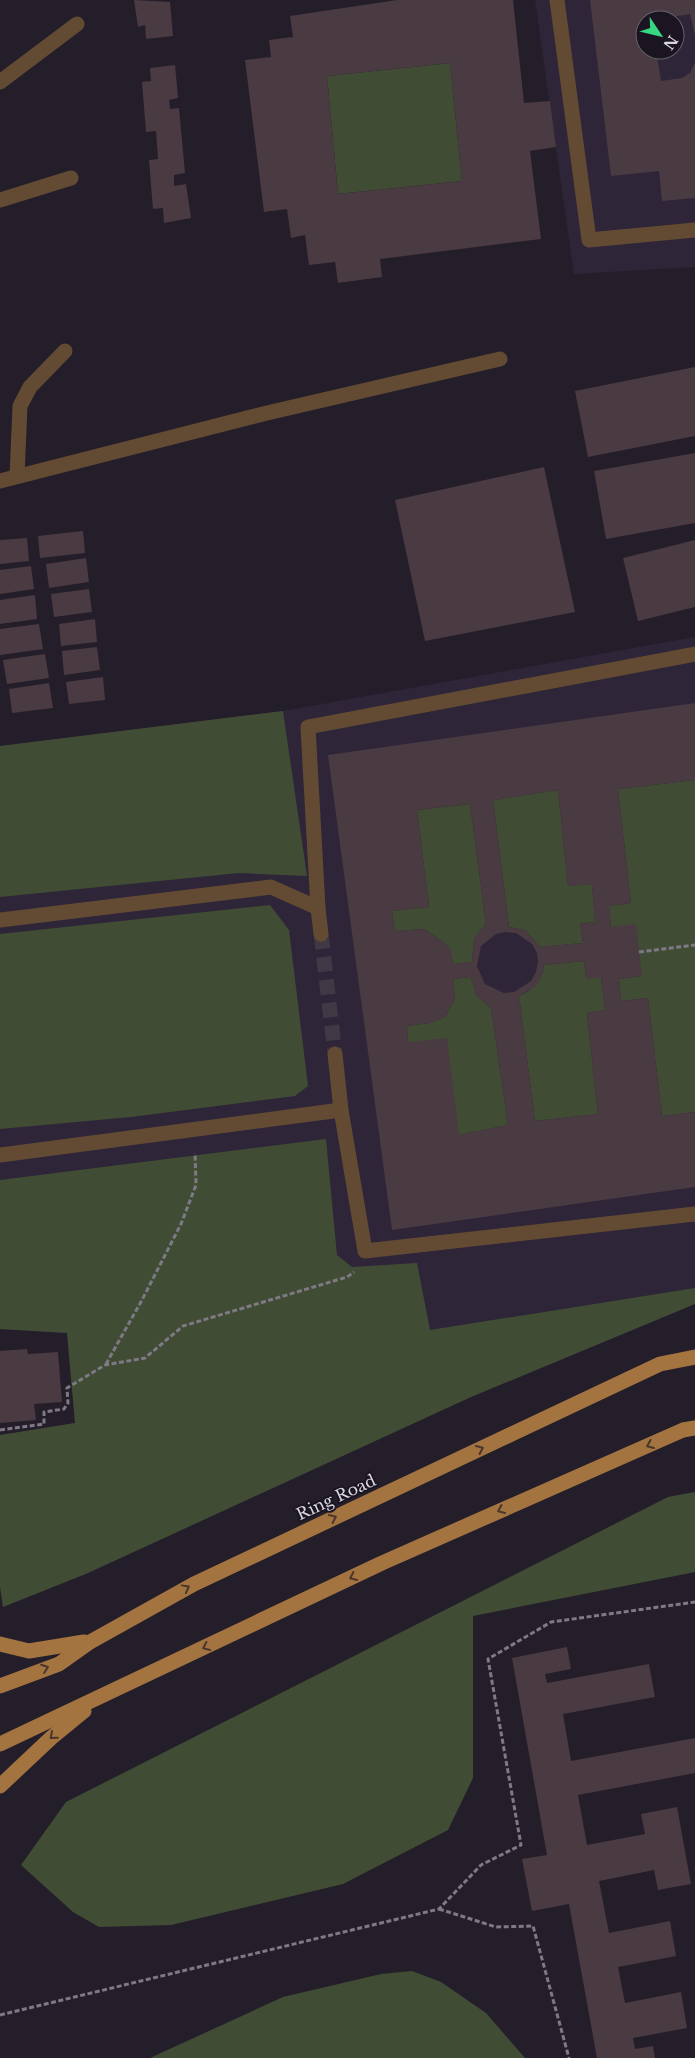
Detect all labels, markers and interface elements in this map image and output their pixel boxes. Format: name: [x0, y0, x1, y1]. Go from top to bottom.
north arrow: [635, 10, 685, 60]
text: N: [659, 32, 682, 53]
one-way arrow: [646, 1438, 655, 1449]
one-way arrow: [475, 1445, 484, 1455]
street label: Ring Road: [293, 1470, 379, 1524]
one-way arrow: [497, 1504, 506, 1515]
one-way arrow: [328, 1514, 337, 1524]
one-way arrow: [349, 1571, 358, 1581]
one-way arrow: [181, 1584, 190, 1594]
one-way arrow: [202, 1640, 211, 1651]
one-way arrow: [41, 1664, 49, 1674]
one-way arrow: [50, 1731, 59, 1739]

